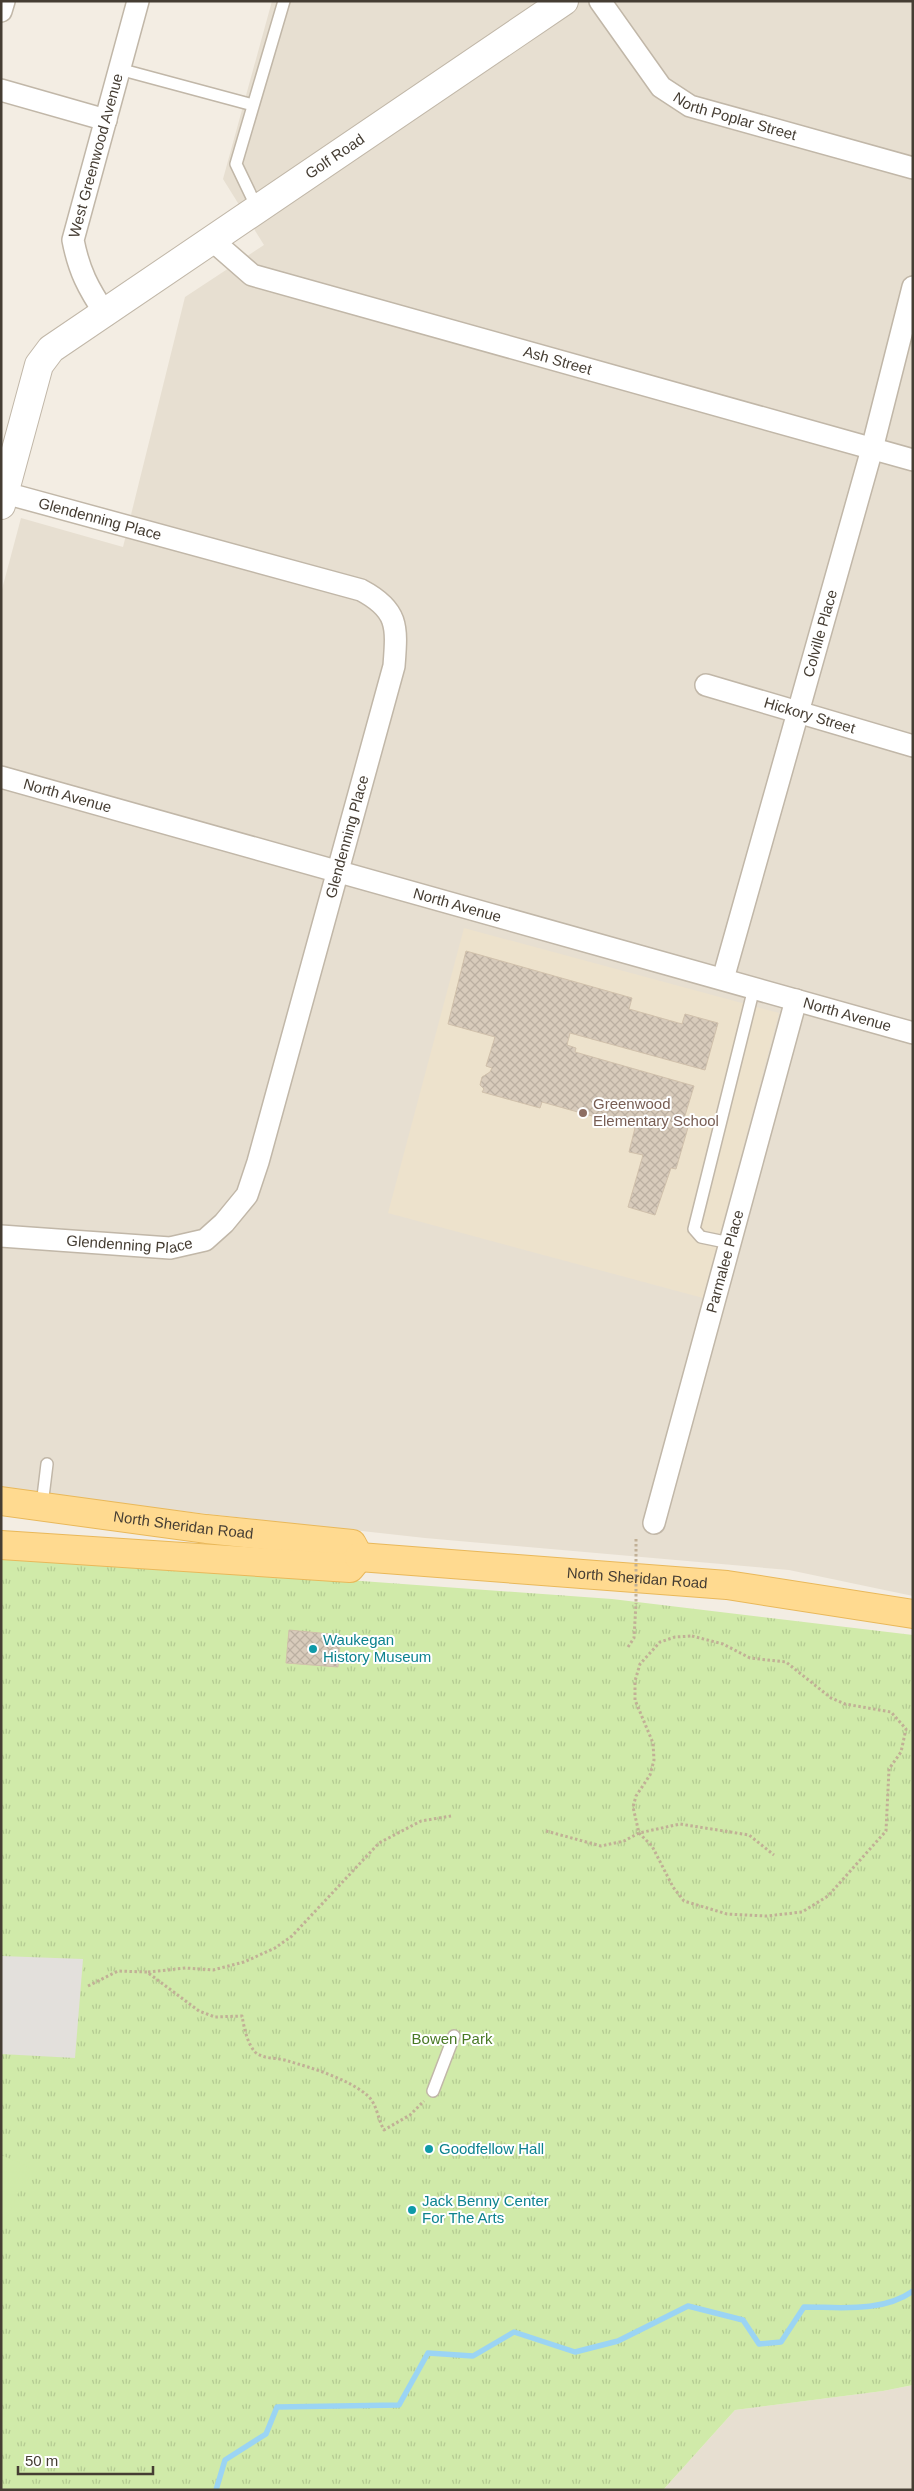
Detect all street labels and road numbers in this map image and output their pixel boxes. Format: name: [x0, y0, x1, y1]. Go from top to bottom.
street label: West Greenwood Avenue: [65, 71, 126, 240]
street label: North Poplar Street: [670, 88, 799, 143]
street label: Golf Road: [302, 130, 367, 182]
street label: Ash Street: [522, 342, 594, 378]
street label: Glendenning Place: [37, 494, 164, 543]
street label: Colville Place: [799, 588, 840, 679]
street label: Hickory Street: [762, 694, 858, 737]
street label: Glendenning Place: [322, 773, 372, 900]
street label: North Avenue: [22, 775, 114, 816]
street label: North Avenue: [412, 884, 503, 925]
street label: North Avenue: [801, 994, 893, 1035]
street label: Parmalee Place: [702, 1208, 747, 1315]
street label: Glendenning Place: [66, 1232, 194, 1256]
street label: North Sheridan Road: [112, 1507, 254, 1542]
street label: North Sheridan Road: [566, 1564, 708, 1591]

